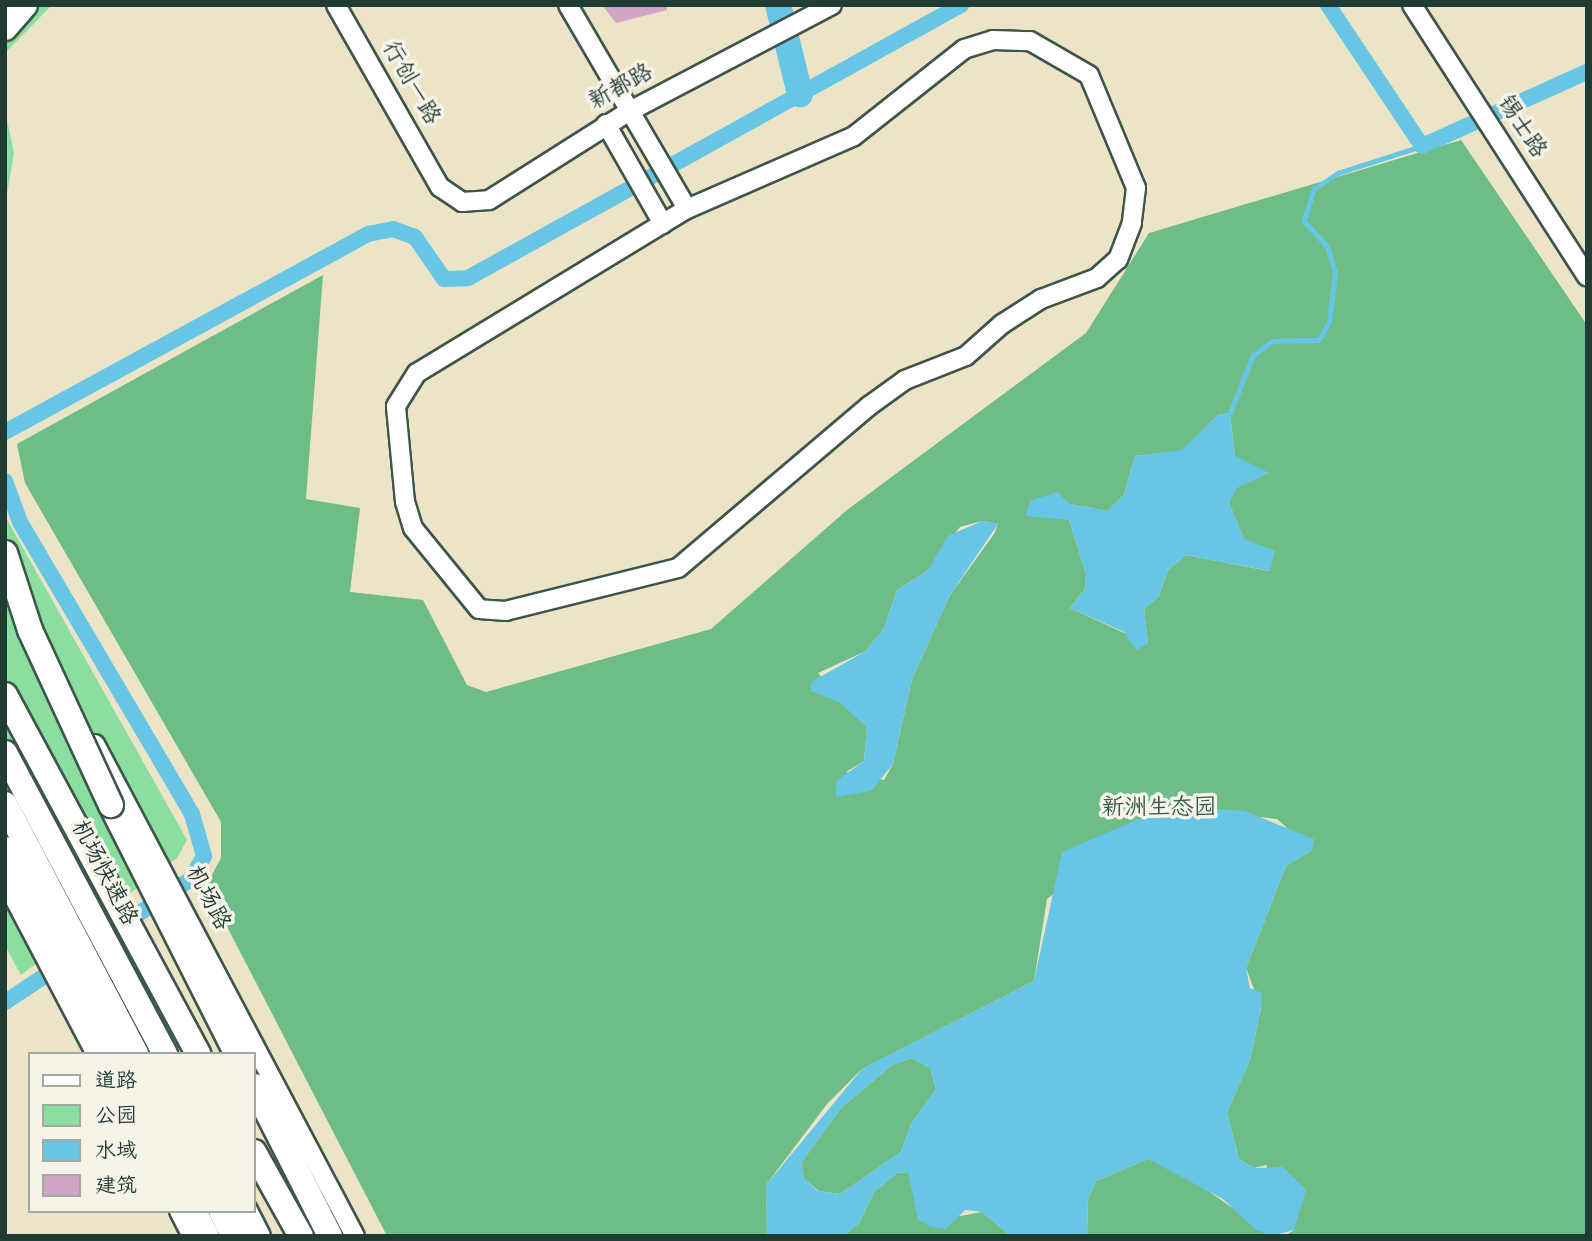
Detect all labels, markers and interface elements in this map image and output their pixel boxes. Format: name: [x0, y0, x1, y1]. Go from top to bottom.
street label: 行创一路: [374, 37, 444, 131]
street label: 新都路: [585, 60, 659, 118]
street label: 锡士路: [1490, 92, 1550, 164]
park label: 新洲生态园: [1102, 796, 1216, 824]
street label: 机场快速路: [63, 817, 141, 931]
street label: 机场路: [178, 862, 234, 936]
legend: [28, 1052, 256, 1213]
text: 道路: [95, 1071, 137, 1096]
text: 公园: [95, 1106, 137, 1131]
text: 水域: [95, 1141, 137, 1166]
text: 建筑: [95, 1176, 137, 1201]

